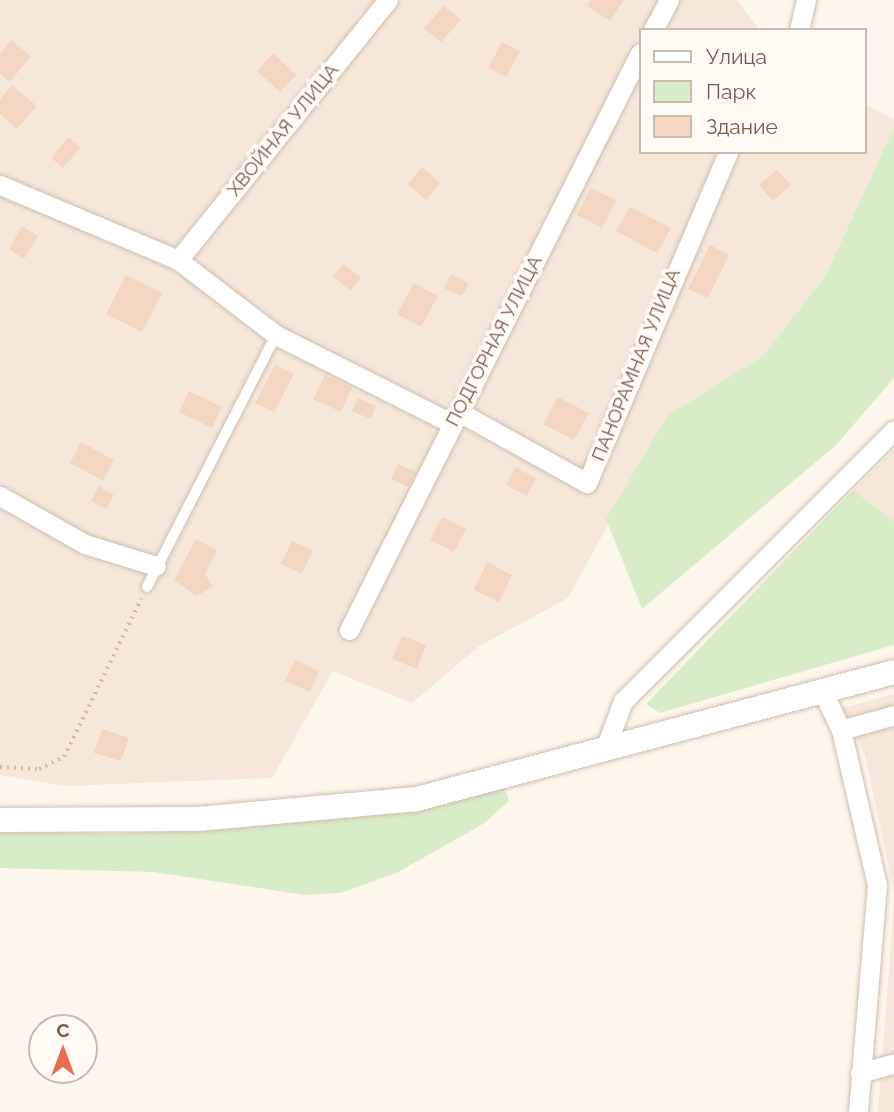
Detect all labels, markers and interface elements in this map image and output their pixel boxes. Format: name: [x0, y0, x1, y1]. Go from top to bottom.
legend: [638, 28, 866, 154]
text: Улица: [706, 44, 767, 69]
street label: ХВОЙНАЯ УЛИЦА: [223, 59, 343, 201]
text: Парк: [706, 79, 756, 104]
text: Здание: [706, 114, 778, 139]
street label: ПОДГОРНАЯ УЛИЦА: [441, 252, 547, 430]
street label: ПАНОРАМНАЯ УЛИЦА: [587, 265, 685, 465]
north arrow: [28, 1014, 98, 1084]
text: С: [56, 1019, 70, 1041]

